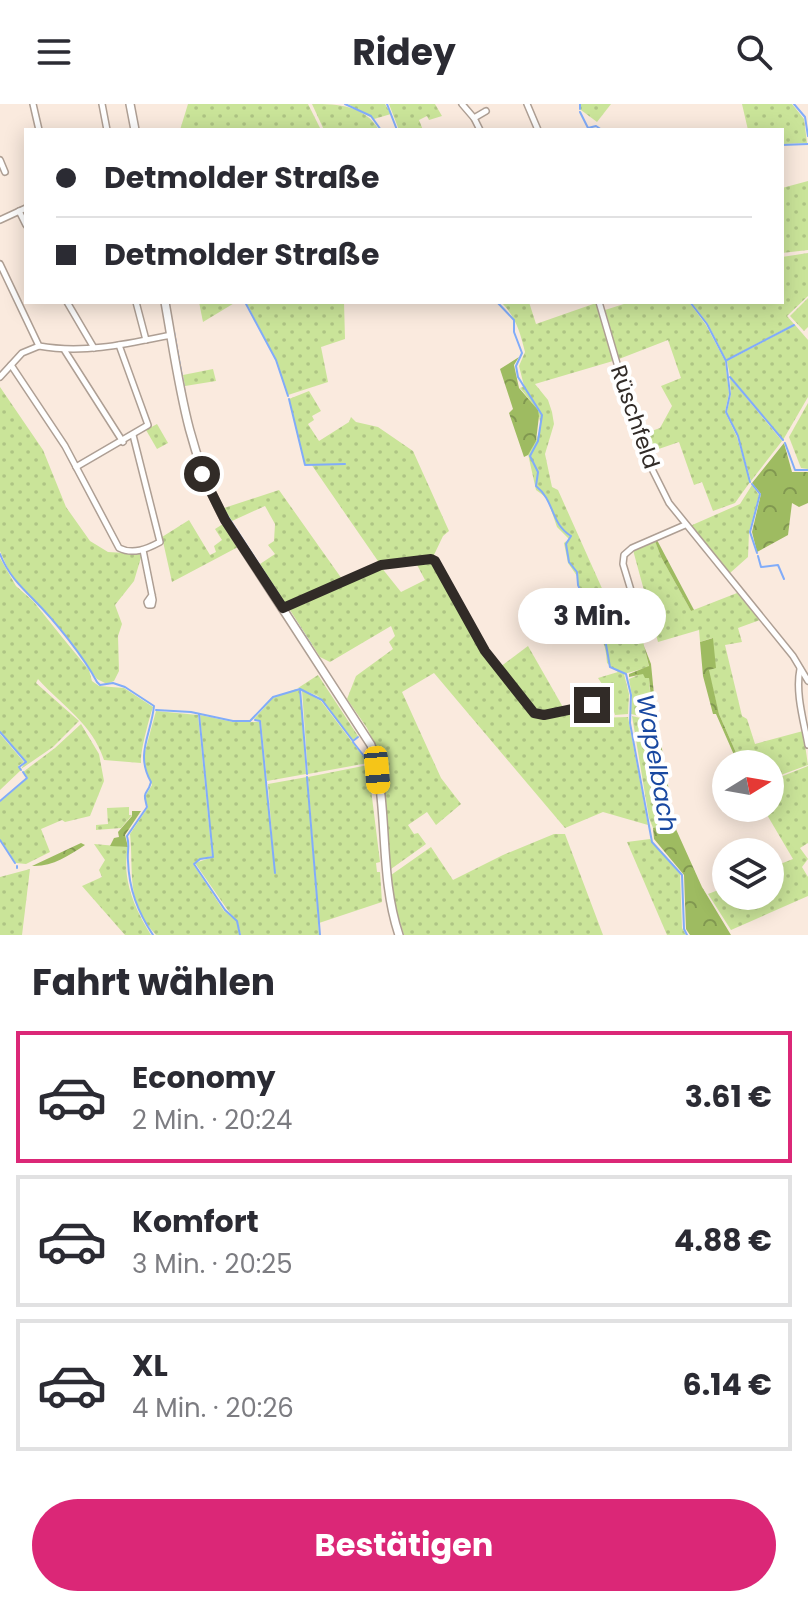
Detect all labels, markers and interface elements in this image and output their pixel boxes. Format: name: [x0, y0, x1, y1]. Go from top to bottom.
text: Ridey: [352, 27, 456, 78]
icon: menu: [32, 30, 76, 74]
icon: search: [732, 30, 776, 74]
text: Detmolder Straße: [104, 156, 379, 199]
text: Detmolder Straße: [104, 233, 379, 276]
street label: Rüschfeld: [603, 361, 667, 473]
route start: [184, 456, 220, 492]
callout: 3 Min.: [518, 589, 666, 645]
text: 3 Min.: [553, 598, 631, 634]
route end: [574, 687, 610, 723]
water label: Wapelbach: [629, 692, 685, 834]
car: [363, 745, 391, 795]
north arrow: [712, 750, 784, 822]
map controls: [712, 750, 784, 910]
button: layers: [712, 838, 784, 910]
text: Fahrt wählen: [32, 957, 275, 1008]
text: Economy: [132, 1056, 276, 1099]
icon: car: [36, 1061, 108, 1133]
text: 3.61 €: [685, 1075, 772, 1118]
text: 2 Min. · 20:24: [132, 1102, 292, 1138]
text: Komfort: [132, 1200, 259, 1243]
icon: car: [36, 1205, 108, 1277]
text: 4.88 €: [674, 1219, 772, 1262]
text: 3 Min. · 20:25: [132, 1246, 293, 1282]
text: XL: [132, 1344, 168, 1387]
icon: car: [36, 1349, 108, 1421]
text: 6.14 €: [683, 1363, 772, 1406]
text: 4 Min. · 20:26: [132, 1390, 294, 1426]
button: Bestätigen: [32, 1499, 776, 1591]

